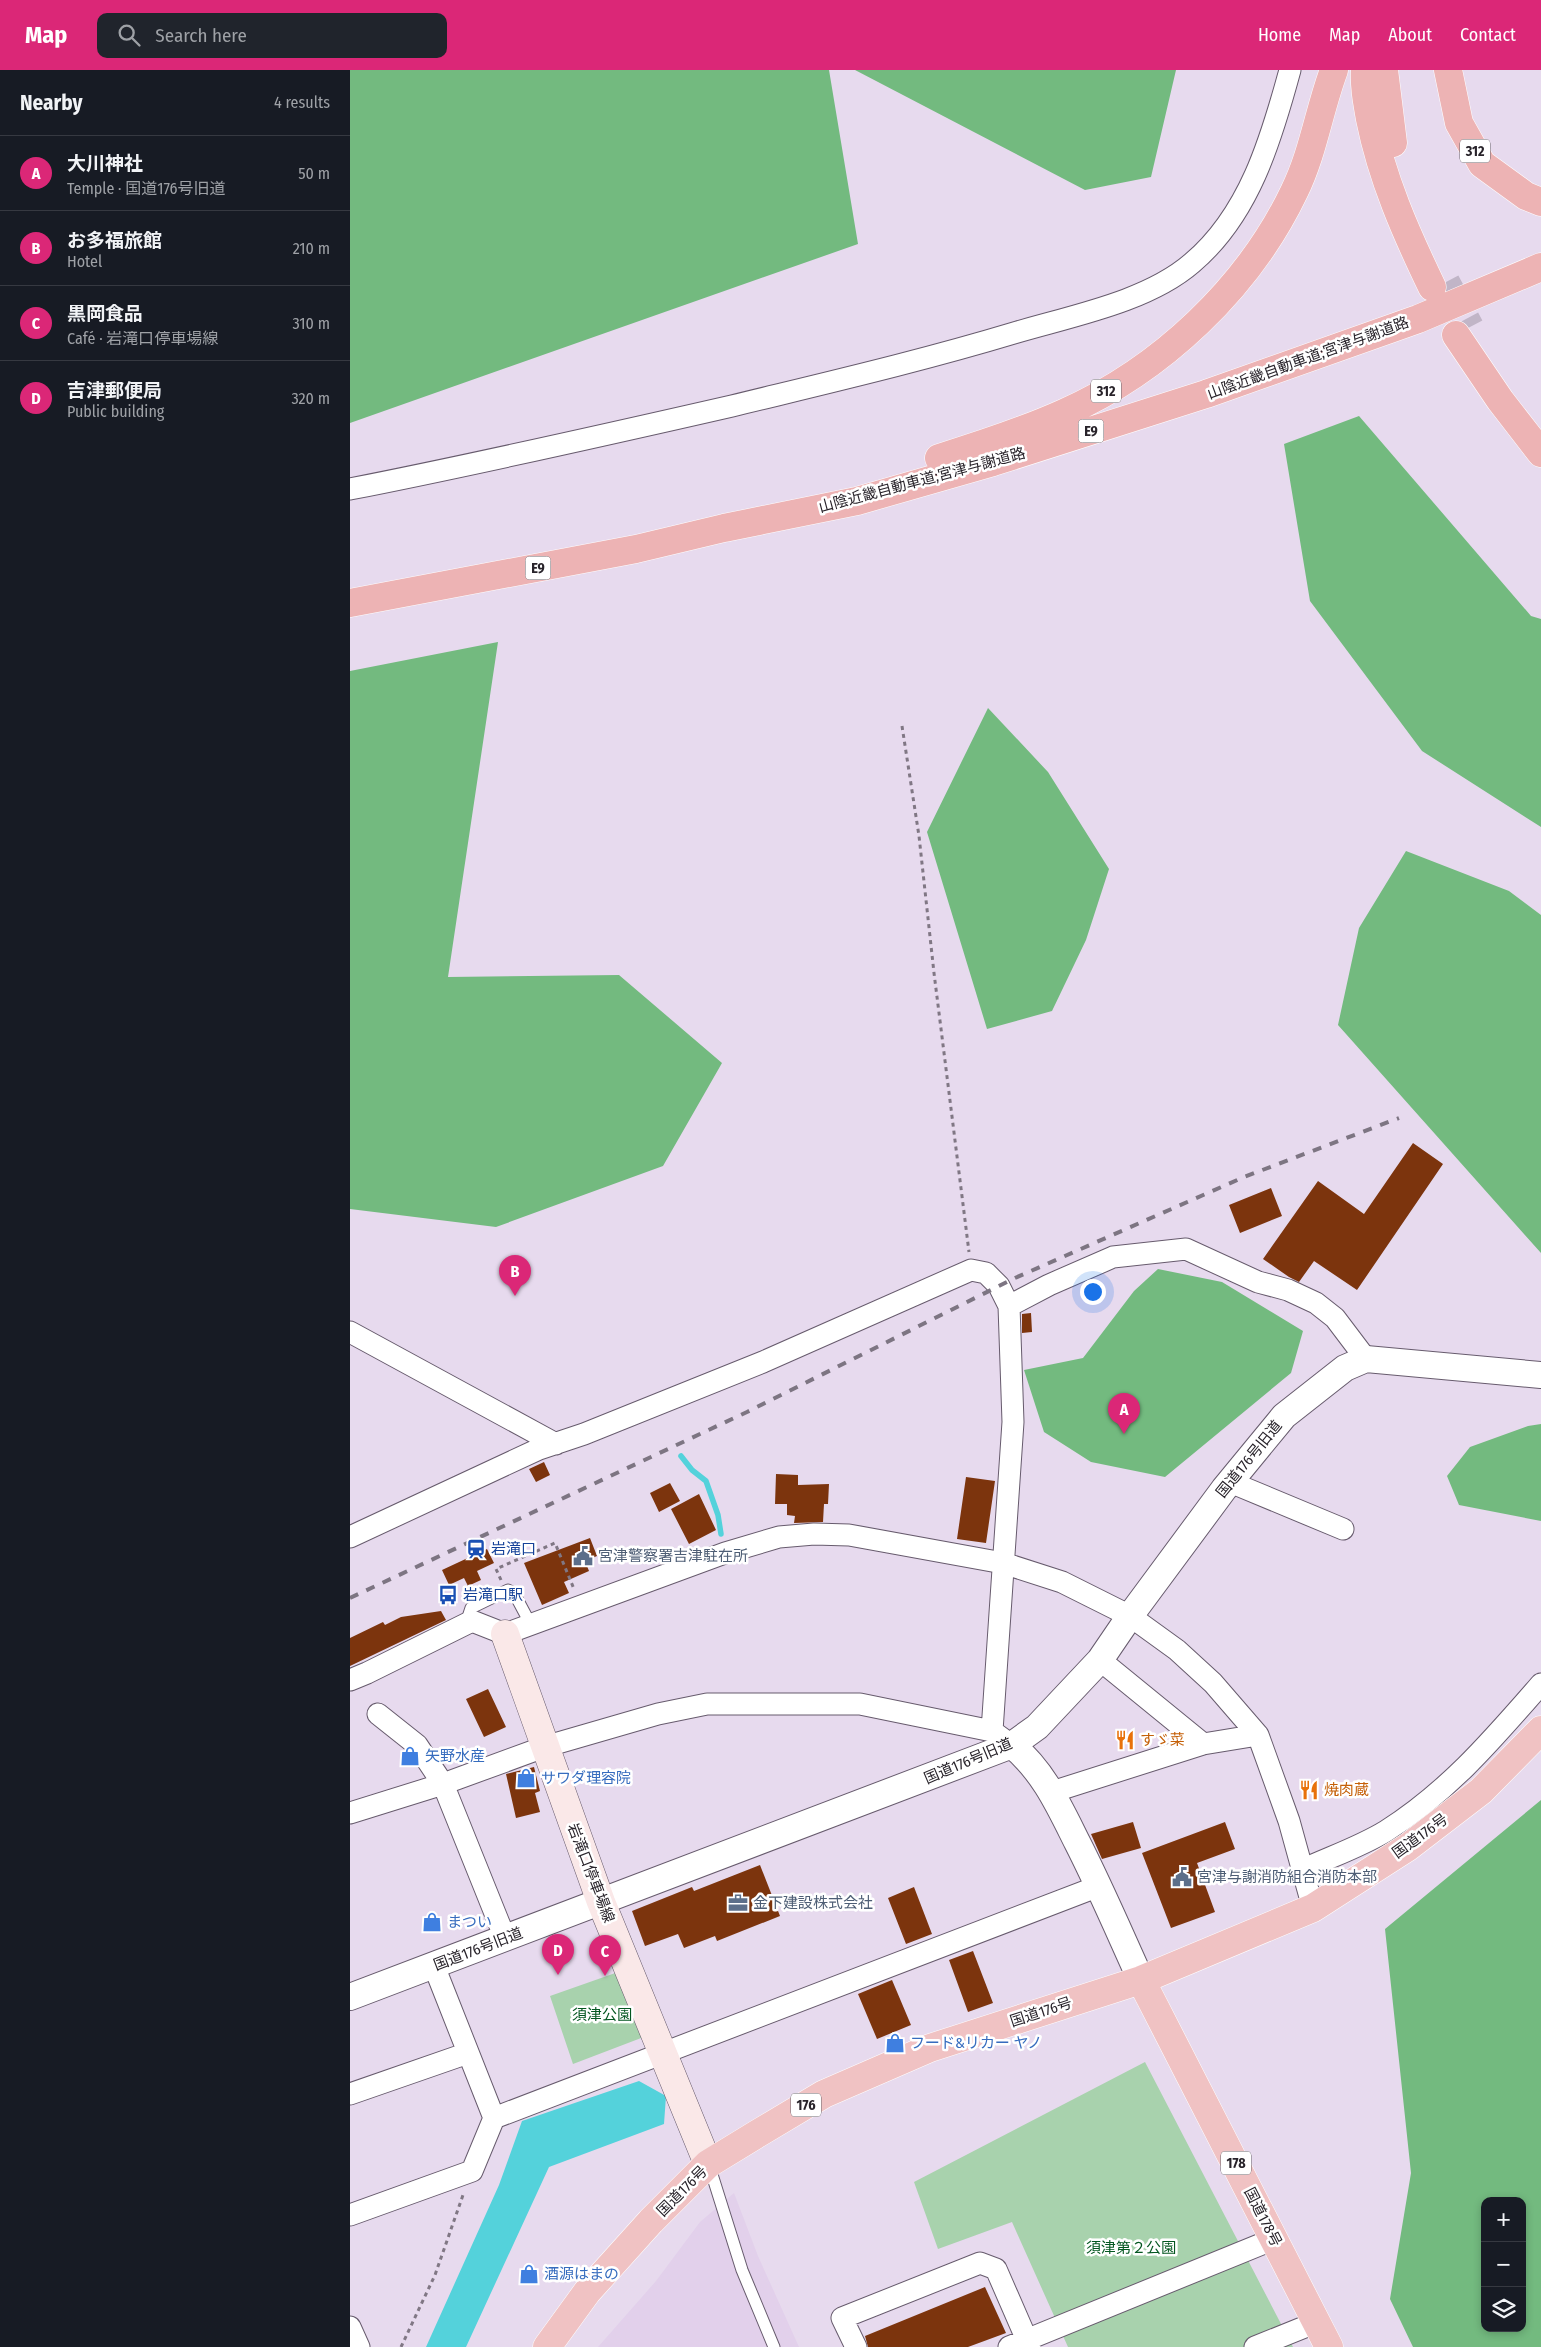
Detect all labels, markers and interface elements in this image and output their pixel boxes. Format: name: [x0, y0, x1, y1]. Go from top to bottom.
search box: [97, 13, 447, 58]
text: Map: [25, 21, 67, 49]
icon: search: [115, 21, 143, 49]
text: Search here: [155, 24, 247, 47]
text: Home: [1258, 24, 1301, 46]
text: Map: [1329, 24, 1360, 46]
text: About: [1388, 24, 1432, 46]
text: Contact: [1460, 24, 1516, 46]
text: Nearby: [20, 90, 82, 116]
text: 4 results: [274, 93, 330, 112]
road number: 312: [1460, 140, 1490, 162]
text: 大川神社: [67, 152, 143, 175]
text: A: [32, 164, 40, 183]
text: 50 m: [298, 164, 330, 183]
text: Temple · 国道176号旧道: [67, 179, 226, 198]
text: お多福旅館: [67, 229, 162, 252]
text: B: [32, 239, 40, 258]
text: 210 m: [293, 239, 330, 258]
text: Hotel: [67, 252, 102, 271]
text: 黒岡食品: [67, 302, 143, 325]
street label: 山陰近畿自動車道;宮津与謝道路: [1205, 313, 1411, 403]
text: C: [32, 314, 40, 333]
text: 310 m: [293, 314, 330, 333]
text: Café · 岩滝口停車場線: [67, 329, 218, 348]
text: 吉津郵便局: [67, 379, 162, 402]
road number: 312: [1091, 380, 1121, 402]
text: D: [31, 389, 41, 408]
text: 320 m: [291, 389, 330, 408]
text: Public building: [67, 402, 164, 421]
road number: E9: [1078, 420, 1104, 442]
street label: 山陰近畿自動車道;宮津与謝道路: [817, 444, 1027, 516]
road number: E9: [526, 556, 550, 579]
pin: B: [499, 1255, 531, 1296]
your location: [1080, 1279, 1106, 1305]
pin: A: [1108, 1393, 1140, 1434]
street label: 国道176号旧道: [1212, 1417, 1286, 1501]
station icon: 岩滝口: [465, 1538, 487, 1560]
place label: 岩滝口: [491, 1540, 536, 1558]
public building icon: 宮津警察署吉津駐在所: [572, 1545, 594, 1567]
place label: 宮津警察署吉津駐在所: [598, 1547, 748, 1565]
bus stop icon: 岩滝口駅: [437, 1584, 459, 1606]
place label: 岩滝口駅: [463, 1586, 523, 1604]
restaurant icon: すゞ菜: [1114, 1729, 1136, 1751]
place label: すゞ菜: [1140, 1731, 1185, 1749]
street label: 国道176号旧道: [921, 1734, 1015, 1788]
shop icon: 矢野水産: [399, 1745, 421, 1767]
place label: 矢野水産: [425, 1747, 485, 1765]
shop icon: サワダ理容院: [515, 1767, 537, 1789]
place label: サワダ理容院: [541, 1769, 631, 1787]
restaurant icon: 焼肉蔵: [1298, 1779, 1320, 1801]
place label: 焼肉蔵: [1324, 1781, 1369, 1799]
street label: 国道176号: [1389, 1810, 1451, 1862]
street label: 岩滝口停車場線: [564, 1821, 618, 1925]
public building icon: 宮津与謝消防組合消防本部: [1171, 1866, 1193, 1888]
place label: 宮津与謝消防組合消防本部: [1197, 1868, 1377, 1886]
office icon: 金下建設株式会社: [727, 1892, 749, 1914]
place label: 金下建設株式会社: [753, 1894, 873, 1912]
shop icon: まつい: [421, 1911, 443, 1933]
place label: まつい: [447, 1913, 492, 1931]
street label: 国道176号旧道: [431, 1924, 525, 1974]
pin: D: [542, 1934, 574, 1975]
pin: C: [589, 1935, 621, 1976]
street label: 国道176号: [1008, 1994, 1074, 2030]
park label: 須津公園: [572, 2006, 632, 2024]
shop icon: フード&リカー ヤノ: [884, 2032, 906, 2054]
place label: フード&リカー ヤノ: [910, 2034, 1042, 2052]
road number: 176: [791, 2094, 821, 2116]
road number: 178: [1221, 2152, 1251, 2174]
street label: 国道176号: [653, 2162, 711, 2220]
street label: 国道178号: [1240, 2184, 1286, 2250]
map controls: [1481, 2197, 1526, 2332]
button: +: [1481, 2197, 1526, 2242]
park label: 須津第２公園: [1086, 2239, 1176, 2257]
button: −: [1481, 2242, 1526, 2287]
shop icon: 酒源はまの: [518, 2263, 540, 2285]
place label: 酒源はまの: [544, 2265, 619, 2283]
button: layers: [1481, 2287, 1526, 2332]

